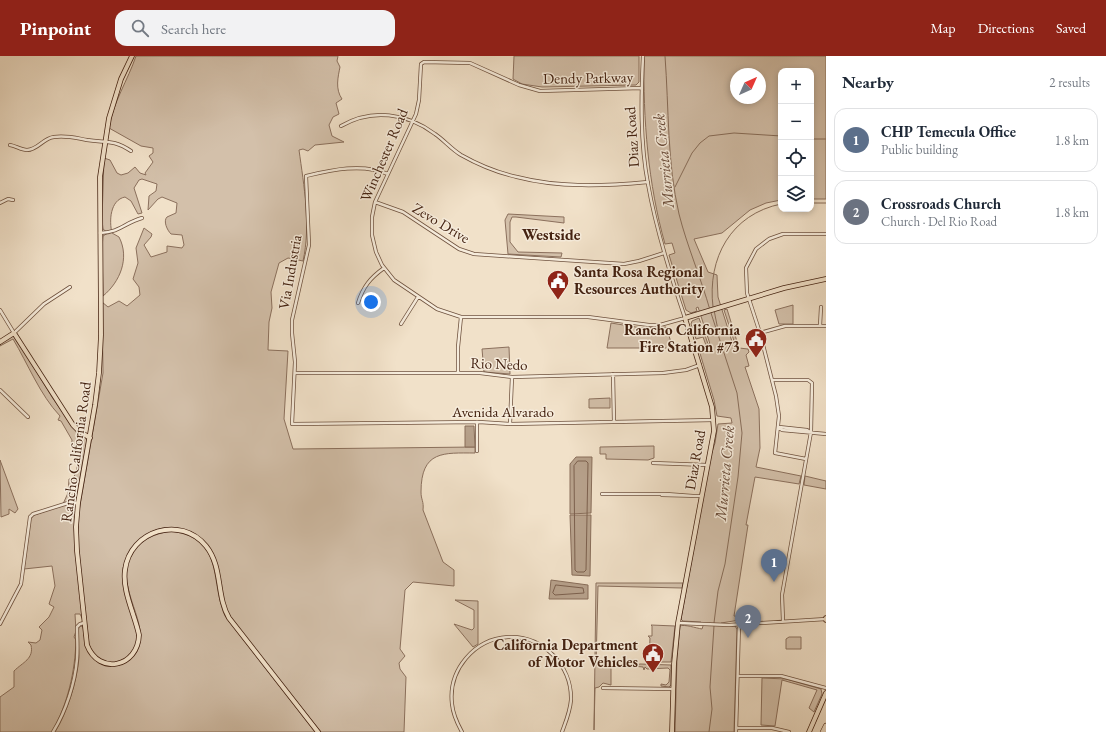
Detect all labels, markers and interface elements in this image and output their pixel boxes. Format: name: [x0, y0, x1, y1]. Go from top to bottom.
search box: [115, 10, 395, 46]
text: Pinpoint: [20, 16, 91, 41]
icon: search: [129, 17, 151, 39]
text: Search here: [161, 19, 226, 38]
text: Map: [930, 19, 956, 37]
text: Directions: [978, 19, 1034, 37]
text: Saved: [1056, 19, 1086, 37]
street label: Dendy Parkway: [543, 67, 634, 88]
north arrow: [730, 68, 766, 104]
map controls: [778, 68, 814, 212]
button: +: [778, 68, 814, 104]
text: Nearby: [842, 71, 894, 93]
text: 2 results: [1049, 74, 1090, 91]
button: −: [778, 104, 814, 140]
street label: Winchester Road: [355, 105, 412, 204]
street label: Diaz Road: [620, 106, 643, 168]
water label: Murrieta Creek: [648, 112, 679, 210]
text: CHP Temecula Office: [881, 122, 1016, 141]
text: 1: [853, 132, 859, 149]
text: 1.8 km: [1055, 132, 1089, 149]
button: locate: [778, 140, 814, 176]
text: Public building: [881, 141, 958, 158]
button: layers: [778, 176, 814, 212]
text: Crossroads Church: [881, 194, 1001, 213]
street label: Zevo Drive: [409, 198, 474, 247]
text: 2: [853, 204, 859, 221]
text: 1.8 km: [1055, 204, 1089, 221]
text: Church · Del Rio Road: [881, 213, 997, 230]
district label: Westside: [522, 224, 581, 245]
street label: Via Industria: [274, 233, 305, 311]
place label: Santa Rosa Regional Resources Authority: [574, 262, 705, 298]
public building icon: Santa Rosa Regional Resources Authority: [545, 268, 571, 301]
your location: [361, 292, 381, 312]
place label: Rancho California Fire Station #73: [624, 320, 740, 356]
public building icon: Rancho California Fire Station #73: [743, 326, 769, 359]
street label: Rio Nedo: [470, 353, 528, 374]
street label: Rancho California Road: [56, 380, 95, 523]
street label: Avenida Alvarado: [451, 402, 554, 421]
water label: Murrieta Creek: [710, 424, 739, 522]
street label: Diaz Road: [680, 428, 709, 491]
pin: 1: [761, 549, 787, 582]
pin: 2: [735, 605, 761, 638]
place label: California Department of Motor Vehicles: [494, 635, 638, 671]
public building icon: California Department of Motor Vehicles: [640, 641, 666, 674]

